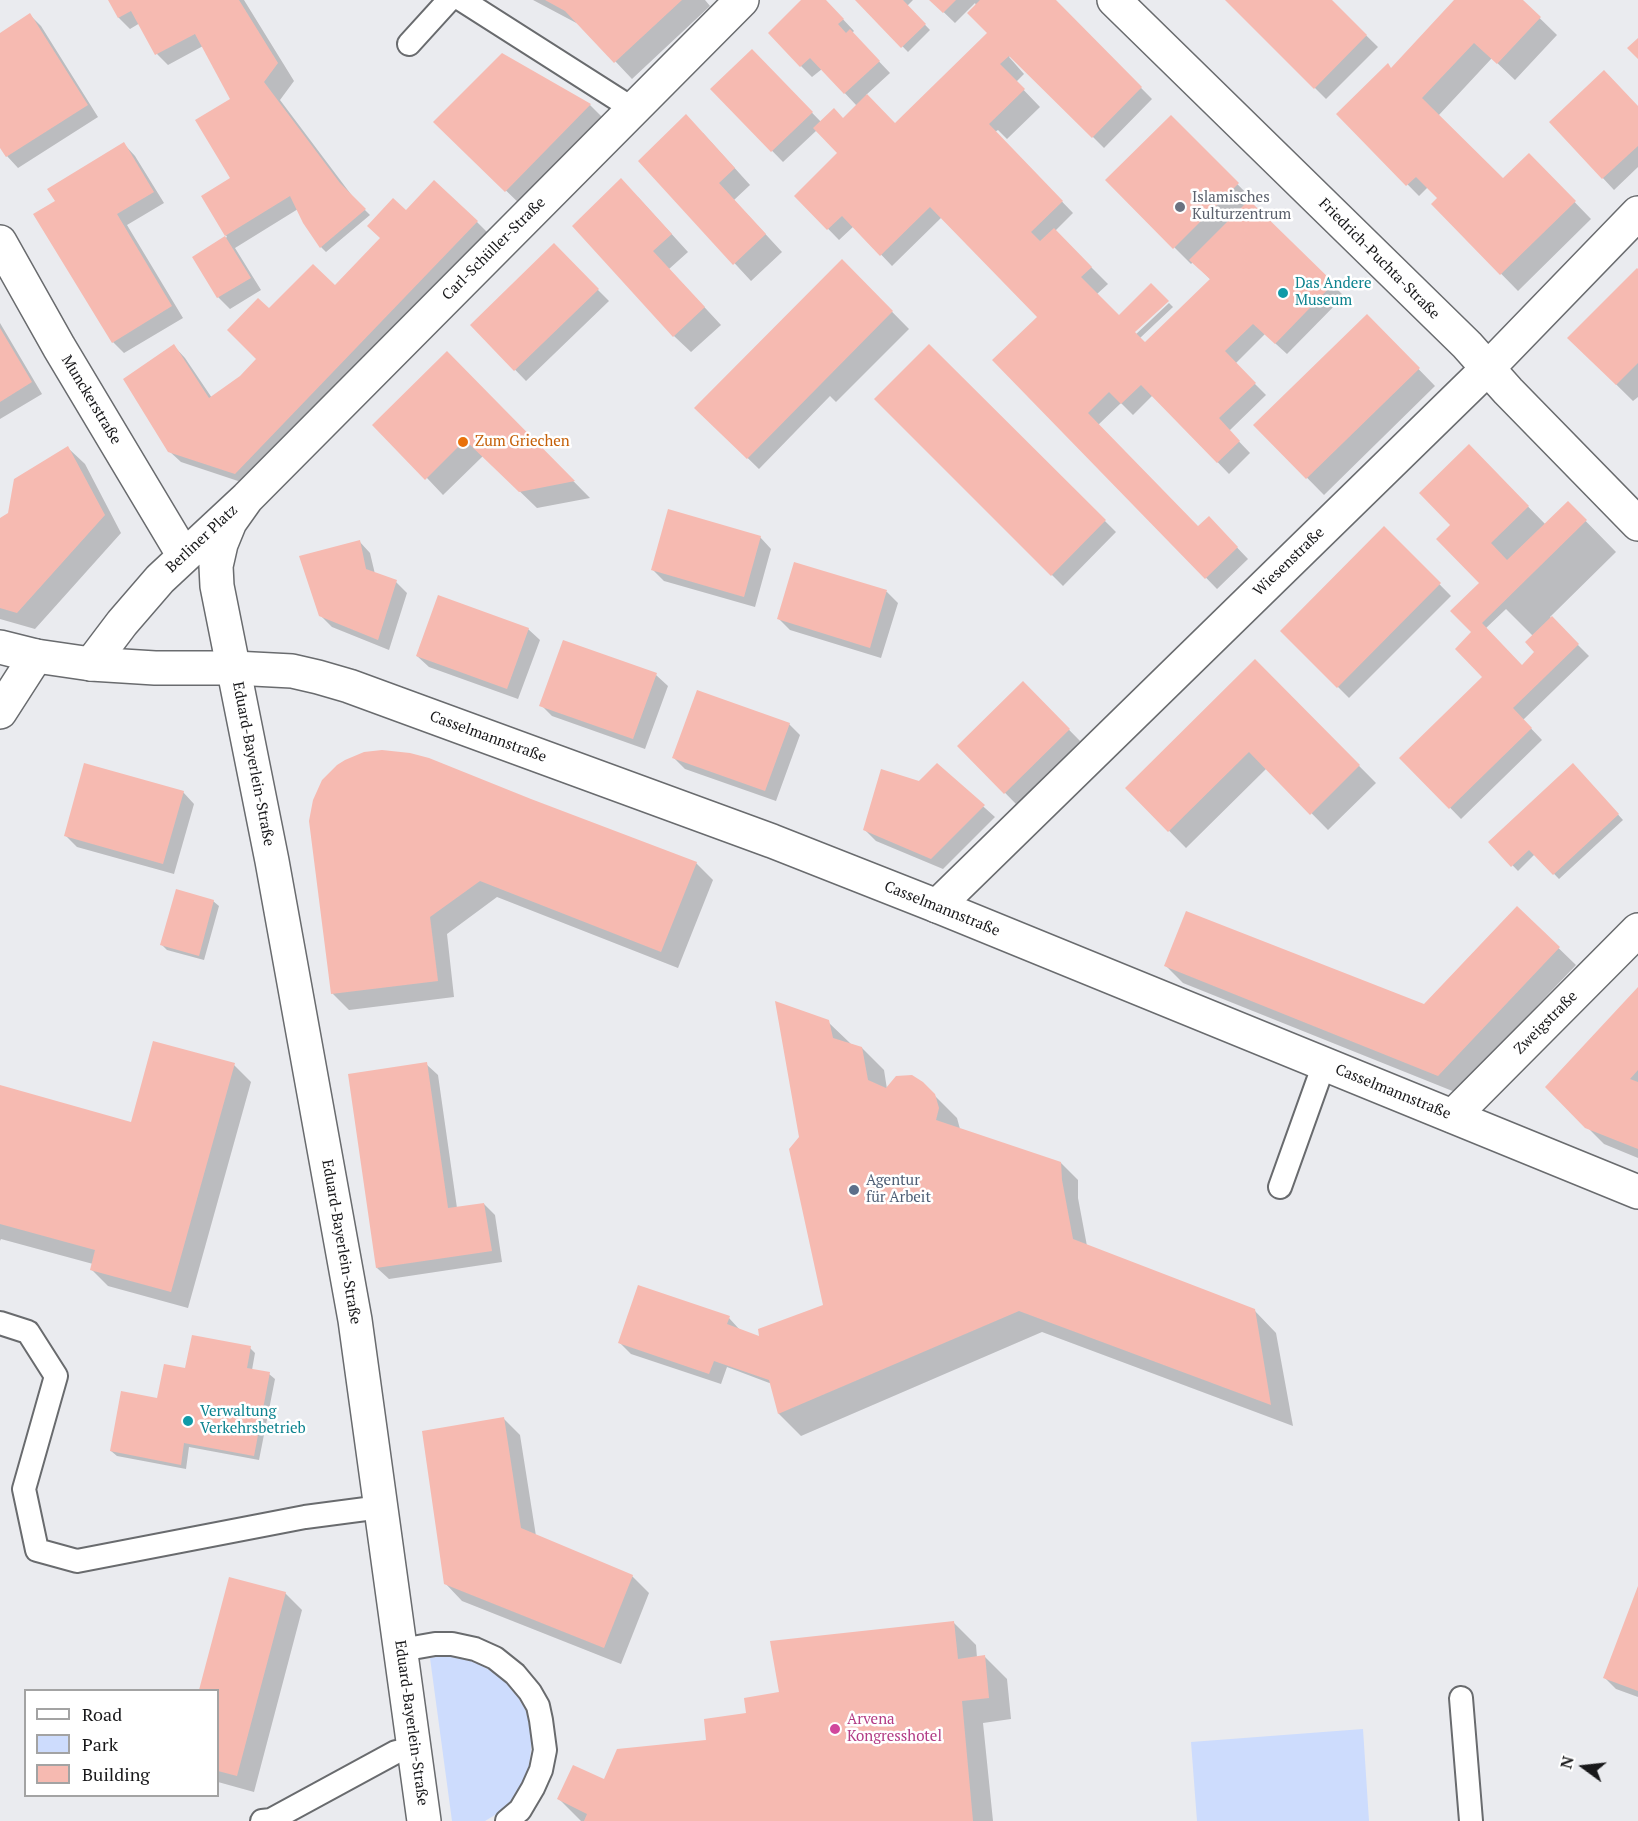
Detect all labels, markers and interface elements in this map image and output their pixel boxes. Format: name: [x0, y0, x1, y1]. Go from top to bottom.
place label: Islamisches Kulturzentrum: [1192, 189, 1291, 224]
street label: Carl-Schüller-Straße: [439, 194, 549, 304]
street label: Friedrich-Puchta-Straße: [1315, 195, 1443, 323]
marker: Islamisches Kulturzentrum: [1173, 200, 1187, 214]
place label: Das Andere Museum: [1295, 275, 1372, 310]
marker: Das Andere Museum: [1276, 286, 1290, 300]
street label: Munckerstraße: [57, 352, 125, 448]
place label: Zum Griechen: [475, 433, 570, 451]
marker: Zum Griechen: [456, 435, 470, 449]
street label: Berliner Platz: [162, 501, 242, 577]
street label: Wiesenstraße: [1250, 524, 1328, 600]
street label: Eduard-Bayerlein-Straße: [228, 680, 278, 848]
street label: Casselmannstraße: [427, 707, 549, 767]
street label: Casselmannstraße: [882, 878, 1002, 940]
street label: Zweigstraße: [1511, 988, 1581, 1058]
street label: Casselmannstraße: [1333, 1061, 1453, 1123]
street label: Eduard-Bayerlein-Straße: [318, 1158, 364, 1326]
place label: Agentur für Arbeit: [866, 1172, 931, 1207]
marker: Agentur für Arbeit: [847, 1183, 861, 1197]
place label: Verwaltung Verkehrsbetrieb: [200, 1403, 306, 1438]
marker: Verwaltung Verkehrsbetrieb: [181, 1414, 195, 1428]
street label: Eduard-Bayerlein-Straße: [390, 1639, 432, 1807]
legend: [24, 1689, 219, 1797]
text: Road: [82, 1702, 122, 1726]
place label: Arvena Kongresshotel: [847, 1711, 942, 1746]
marker: Arvena Kongresshotel: [828, 1722, 842, 1736]
text: Park: [82, 1732, 118, 1756]
north arrow: [1554, 1737, 1614, 1797]
text: N: [1554, 1754, 1579, 1771]
text: Building: [82, 1762, 150, 1786]

